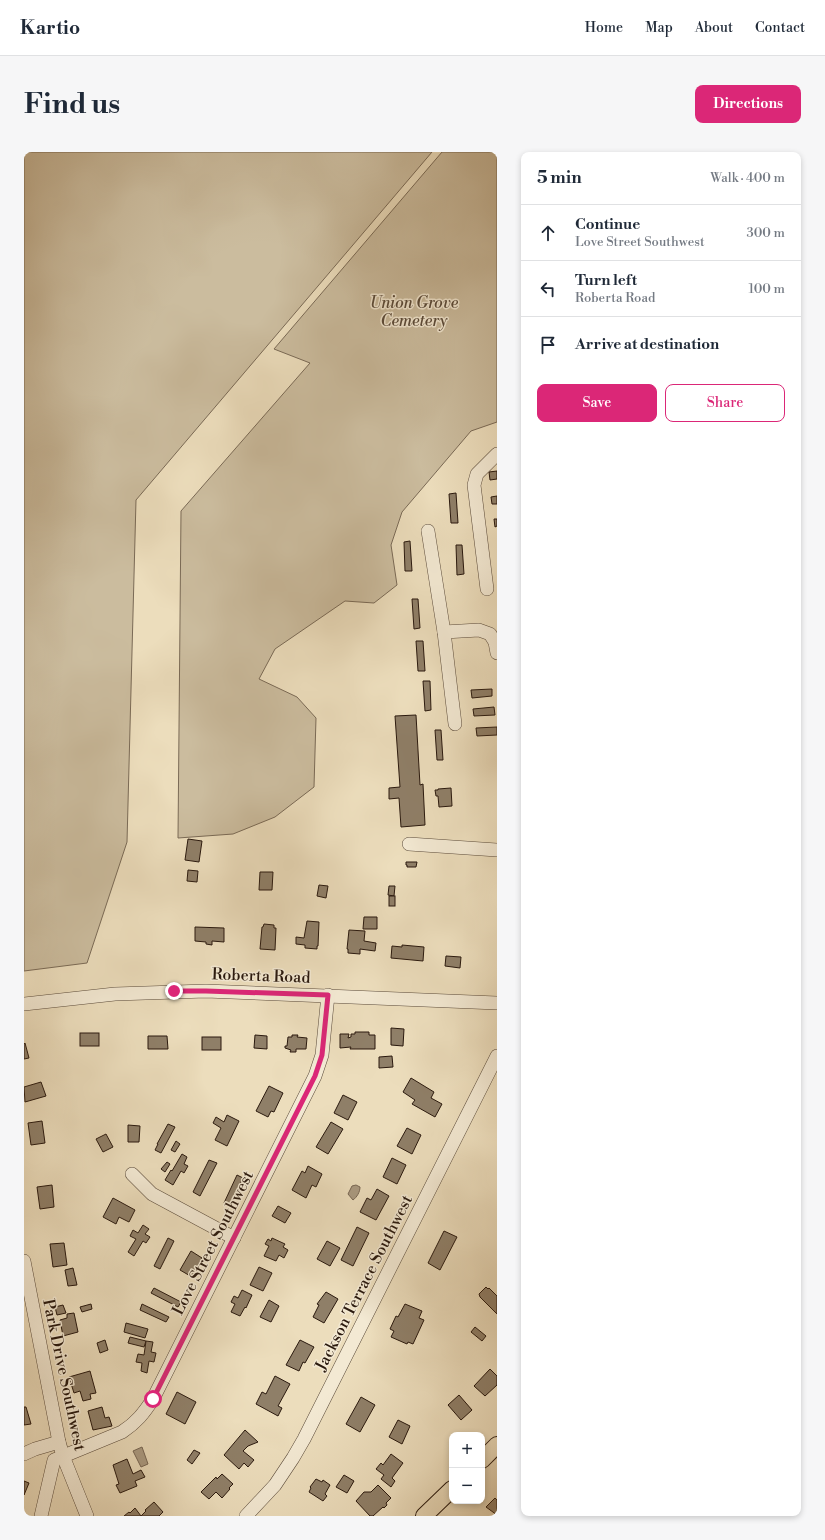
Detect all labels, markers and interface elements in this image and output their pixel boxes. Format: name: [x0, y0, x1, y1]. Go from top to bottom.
text: Kartio: [20, 16, 80, 40]
text: Home: [585, 19, 623, 37]
text: Map: [645, 19, 673, 37]
text: About: [695, 19, 733, 37]
text: Contact: [755, 19, 805, 37]
button: Directions: [695, 85, 801, 123]
text: Find us: [24, 87, 120, 122]
text: 5 min: [537, 167, 582, 189]
text: Walk · 400 m: [710, 170, 785, 186]
text: Continue: [575, 215, 640, 234]
icon: ahead: [537, 222, 559, 244]
text: 300 m: [747, 225, 785, 241]
text: Love Street Southwest: [575, 234, 705, 250]
text: Turn left: [575, 271, 637, 290]
icon: left: [537, 278, 559, 300]
text: 100 m: [749, 281, 785, 297]
text: Roberta Road: [575, 290, 655, 306]
park label: Union Grove Cemetery: [370, 293, 459, 331]
icon: arrive: [537, 334, 559, 356]
text: Arrive at destination: [575, 335, 719, 354]
button: Save: [537, 384, 657, 422]
button: Share: [665, 384, 785, 422]
street label: Roberta Road: [211, 964, 311, 988]
route end: [165, 982, 183, 1000]
street label: Love Street Southwest: [168, 1167, 258, 1319]
street label: Jackson Terrace Southwest: [310, 1191, 417, 1375]
street label: Park Drive Southwest: [38, 1297, 90, 1453]
route start: [144, 1390, 162, 1408]
map controls: [449, 1432, 485, 1504]
button: +: [449, 1432, 485, 1468]
button: −: [449, 1468, 485, 1504]

